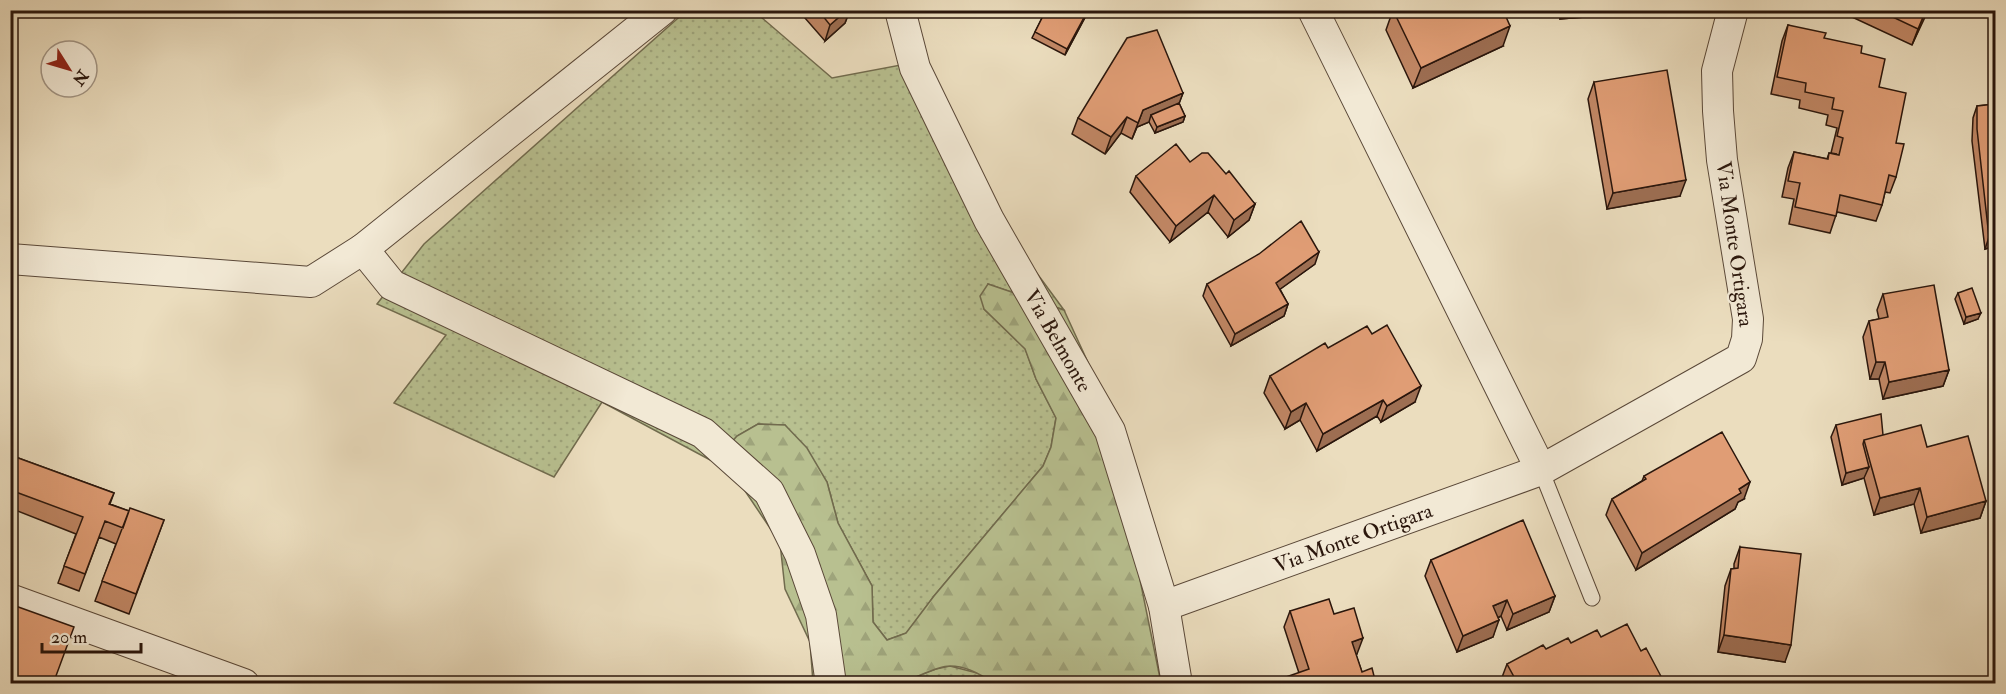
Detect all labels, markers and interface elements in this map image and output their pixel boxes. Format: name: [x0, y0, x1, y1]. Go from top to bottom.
north arrow: [39, 39, 99, 99]
text: N: [67, 65, 93, 90]
street label: Via Monte Ortigara: [1710, 160, 1760, 329]
street label: Via Belmonte: [1018, 285, 1098, 397]
street label: Via Monte Ortigara: [1270, 497, 1437, 579]
scale bar: [42, 616, 141, 654]
text: 20 m: [51, 626, 87, 649]

